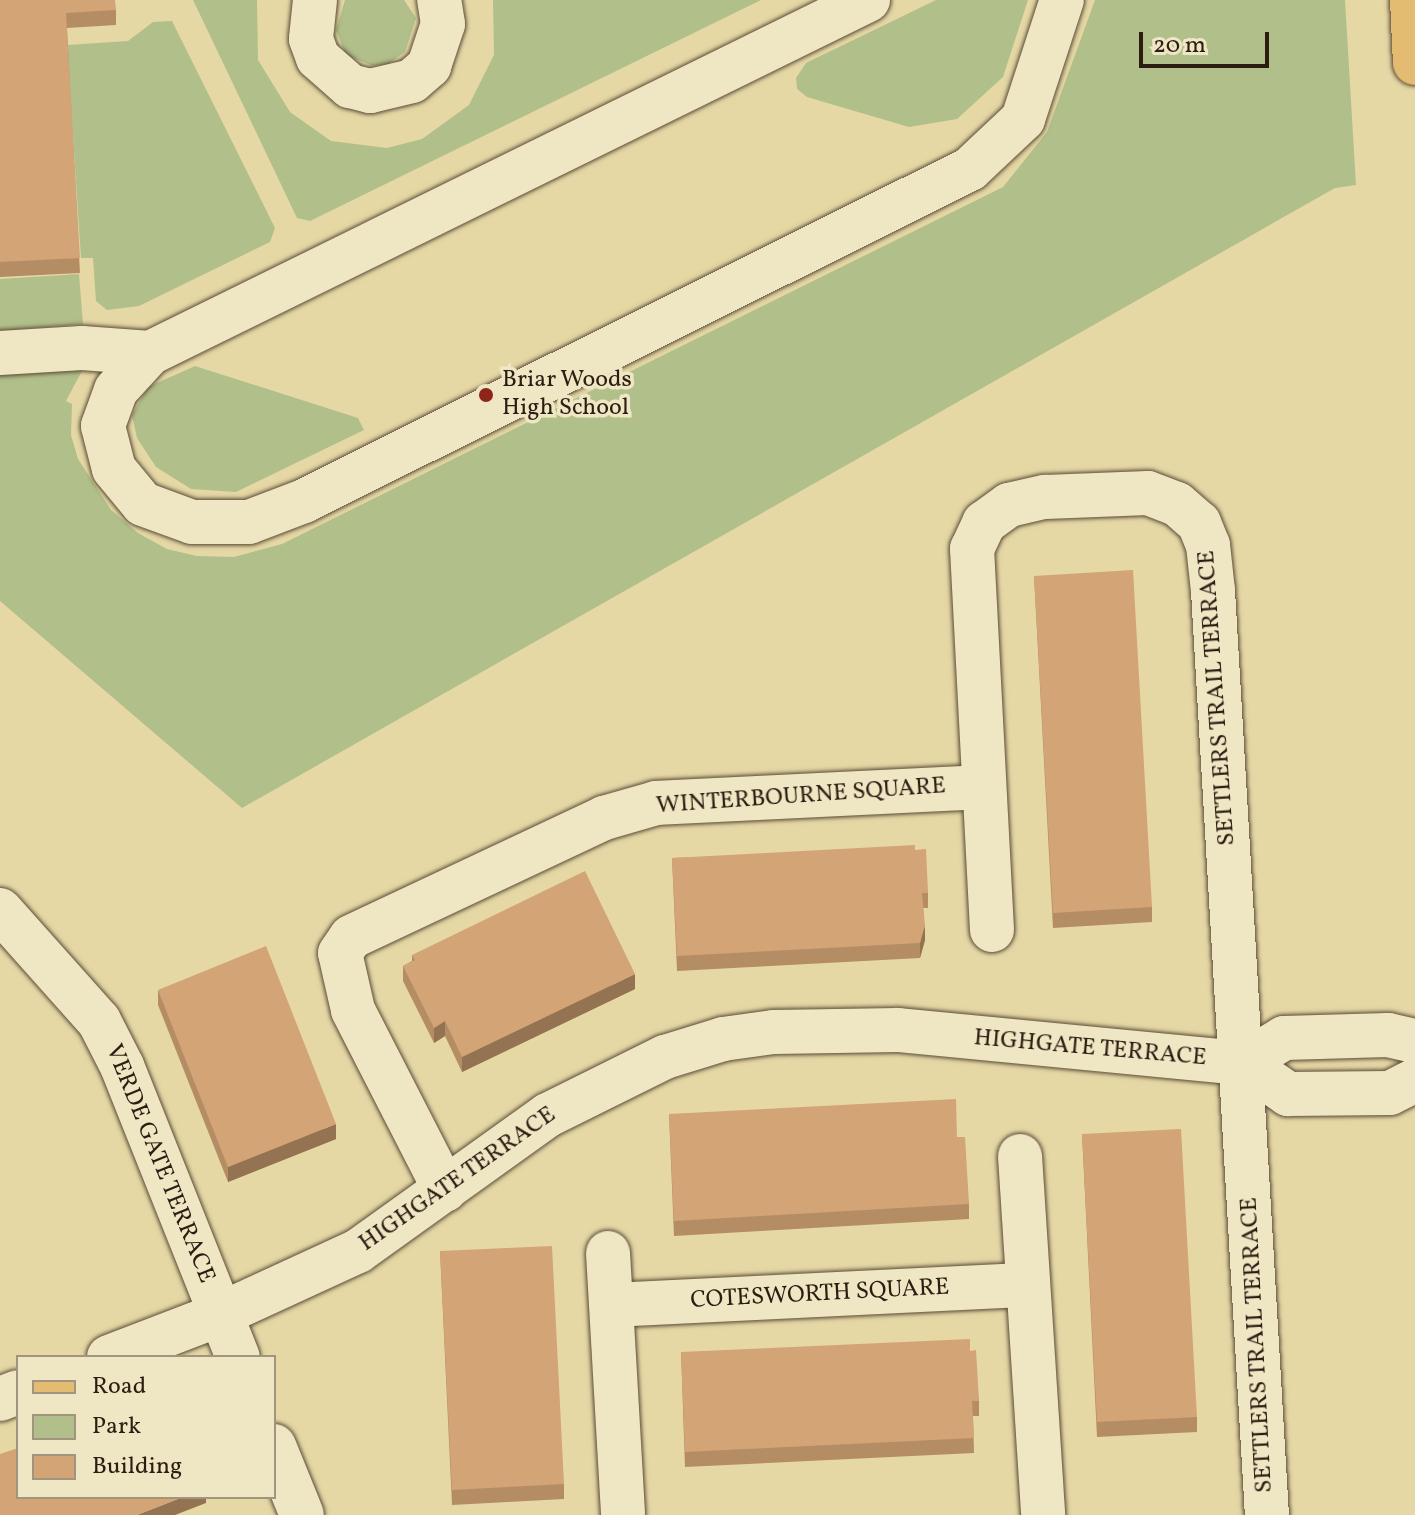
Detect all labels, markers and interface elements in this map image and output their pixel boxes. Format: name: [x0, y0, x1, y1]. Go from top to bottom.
scale bar: [1143, 16, 1273, 66]
text: 20 m: [1153, 29, 1206, 63]
place label: Briar Woods High School: [502, 367, 633, 423]
marker: Briar Woods High School: [477, 386, 495, 404]
street label: SETTLERS TRAIL TERRACE: [1193, 549, 1243, 847]
street label: WINTERBOURNE SQUARE: [655, 773, 947, 821]
street label: HIGHGATE TERRACE: [972, 1024, 1208, 1074]
street label: VERDE GATE TERRACE: [98, 1040, 220, 1288]
street label: HIGHGATE TERRACE: [354, 1101, 562, 1259]
street label: SETTLERS TRAIL TERRACE: [1236, 1196, 1280, 1494]
street label: COTESWORTH SQUARE: [690, 1274, 950, 1316]
legend: [16, 1355, 276, 1499]
text: Road: [92, 1370, 146, 1404]
text: Park: [92, 1410, 141, 1444]
text: Building: [92, 1450, 182, 1484]

